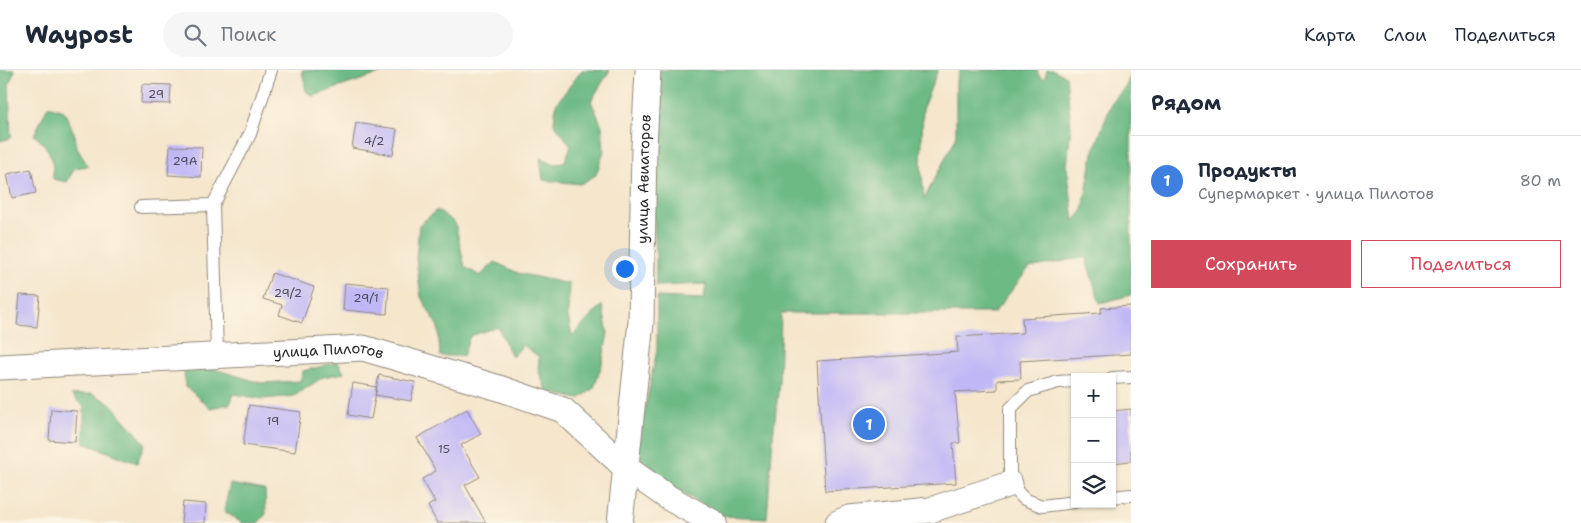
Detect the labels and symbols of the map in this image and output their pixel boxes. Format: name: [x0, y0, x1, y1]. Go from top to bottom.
house number: 29: [148, 86, 164, 102]
street label: улица Авиаторов: [632, 114, 656, 244]
house number: 4/2: [364, 133, 384, 149]
house number: 29А: [173, 153, 198, 169]
your location: [612, 256, 638, 282]
house number: 29/2: [274, 285, 302, 301]
house number: 29/1: [353, 290, 379, 306]
street label: улица Пилотов: [272, 338, 386, 364]
pin: 1: [853, 405, 885, 443]
house number: 19: [267, 413, 279, 429]
house number: 15: [438, 441, 450, 457]

